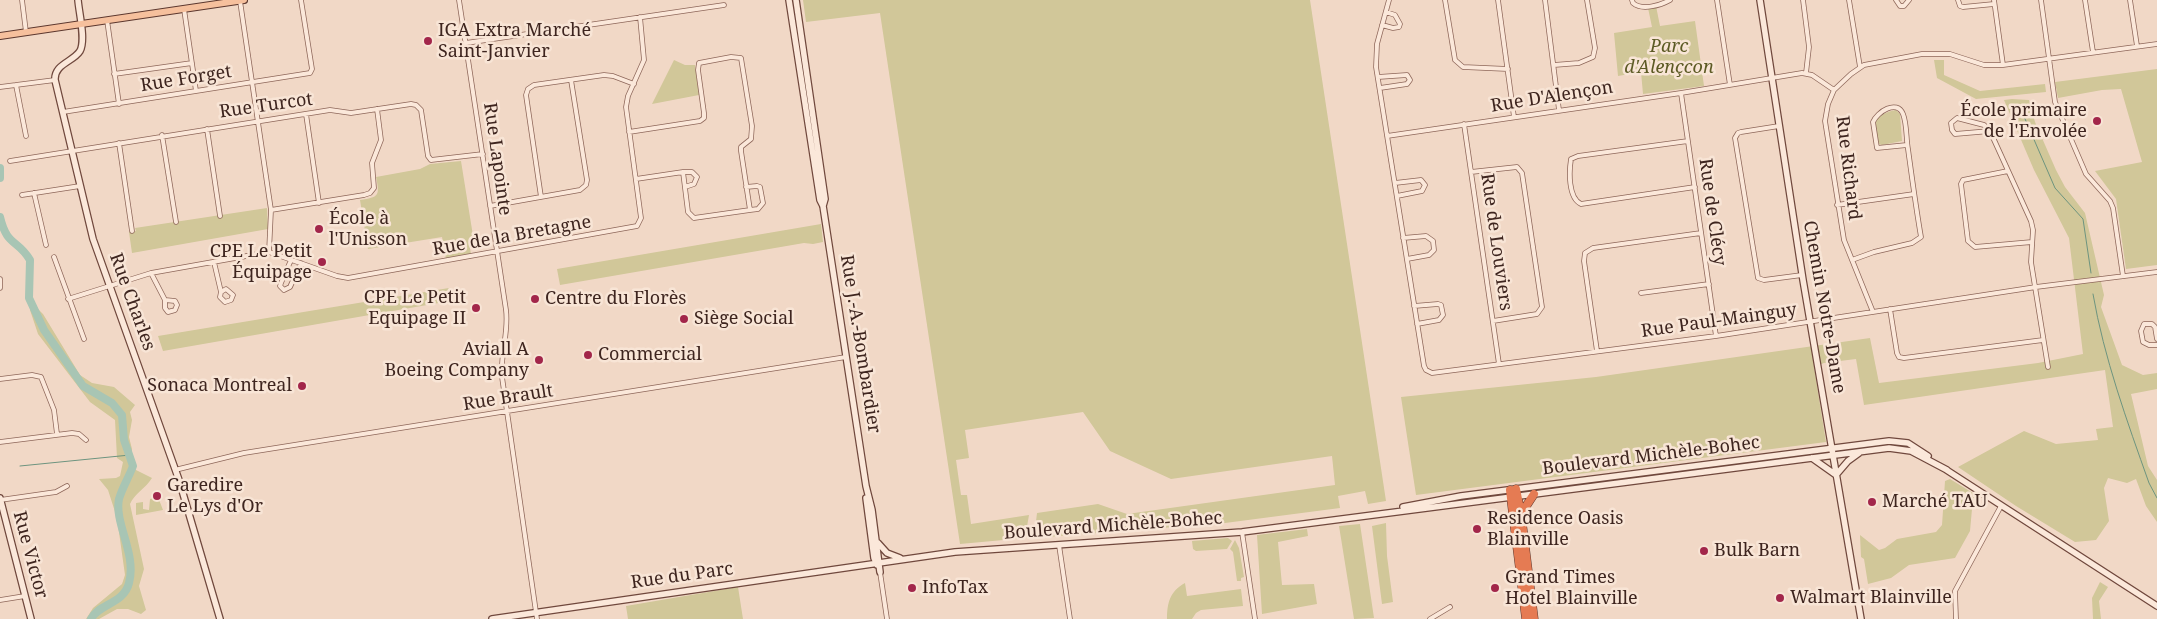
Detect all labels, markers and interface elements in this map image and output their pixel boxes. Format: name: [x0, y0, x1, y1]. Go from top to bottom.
place label: IGA Extra Marché Saint-Janvier: [438, 20, 591, 62]
marker: IGA Extra Marché Saint-Janvier: [422, 35, 434, 47]
park label: Parc d'Alençcon: [1624, 36, 1714, 78]
street label: Rue Forget: [139, 61, 233, 97]
street label: Rue D'Alençon: [1489, 77, 1615, 117]
street label: Rue Turcot: [218, 89, 314, 123]
place label: École primaire de l'Envolée: [1960, 100, 2087, 142]
street label: Rue Lapointe: [478, 101, 516, 217]
street label: Rue Richard: [1831, 115, 1865, 221]
marker: École primaire de l'Envolée: [2091, 115, 2103, 127]
street label: Rue de Clécy: [1694, 157, 1730, 267]
street label: Rue de Louviers: [1476, 172, 1516, 312]
place label: École à l'Unisson: [329, 208, 407, 250]
street label: Rue de la Bretagne: [431, 211, 593, 261]
street label: Chemin Notre-Dame: [1798, 219, 1850, 395]
marker: École à l'Unisson: [313, 223, 325, 235]
place label: CPE Le Petit Équipage: [210, 241, 312, 284]
street label: Rue Charles: [104, 250, 160, 354]
street label: Rue J.-A.-Bombardier: [835, 253, 885, 435]
marker: CPE Le Petit Équipage: [316, 256, 328, 268]
place label: CPE Le Petit Equipage II: [364, 287, 466, 330]
place label: Centre du Florès: [545, 288, 686, 310]
marker: Centre du Florès: [529, 293, 541, 305]
street label: Rue Paul-Mainguy: [1640, 299, 1798, 343]
marker: CPE Le Petit Equipage II: [470, 302, 482, 314]
place label: Siège Social: [694, 308, 794, 330]
marker: Siège Social: [678, 313, 690, 325]
place label: Aviall A Boeing Company: [384, 339, 529, 382]
place label: Commercial: [598, 344, 702, 366]
marker: Commercial: [582, 349, 594, 361]
marker: Aviall A Boeing Company: [533, 354, 545, 366]
place label: Sonaca Montreal: [147, 375, 292, 397]
marker: Sonaca Montreal: [296, 380, 308, 392]
street label: Rue Brault: [461, 380, 555, 416]
street label: Boulevard Michèle-Bohec: [1541, 432, 1761, 480]
place label: Garedire Le Lys d'Or: [167, 475, 263, 518]
marker: Garedire Le Lys d'Or: [151, 490, 163, 502]
place label: Marché TAU: [1882, 491, 1987, 513]
marker: Marché TAU: [1866, 496, 1878, 508]
street label: Boulevard Michèle-Bohec: [1003, 508, 1223, 544]
place label: Residence Oasis Blainville: [1487, 508, 1623, 550]
street label: Rue Victor: [8, 509, 52, 601]
marker: Residence Oasis Blainville: [1471, 523, 1483, 535]
place label: Bulk Barn: [1714, 540, 1800, 562]
marker: Bulk Barn: [1698, 545, 1710, 557]
street label: Rue du Parc: [629, 558, 735, 594]
place label: Grand Times Hotel Blainville: [1505, 567, 1638, 610]
place label: InfoTax: [922, 577, 988, 599]
marker: InfoTax: [906, 582, 918, 594]
marker: Grand Times Hotel Blainville: [1489, 582, 1501, 594]
place label: Walmart Blainville: [1790, 587, 1952, 609]
marker: Walmart Blainville: [1774, 592, 1786, 604]

